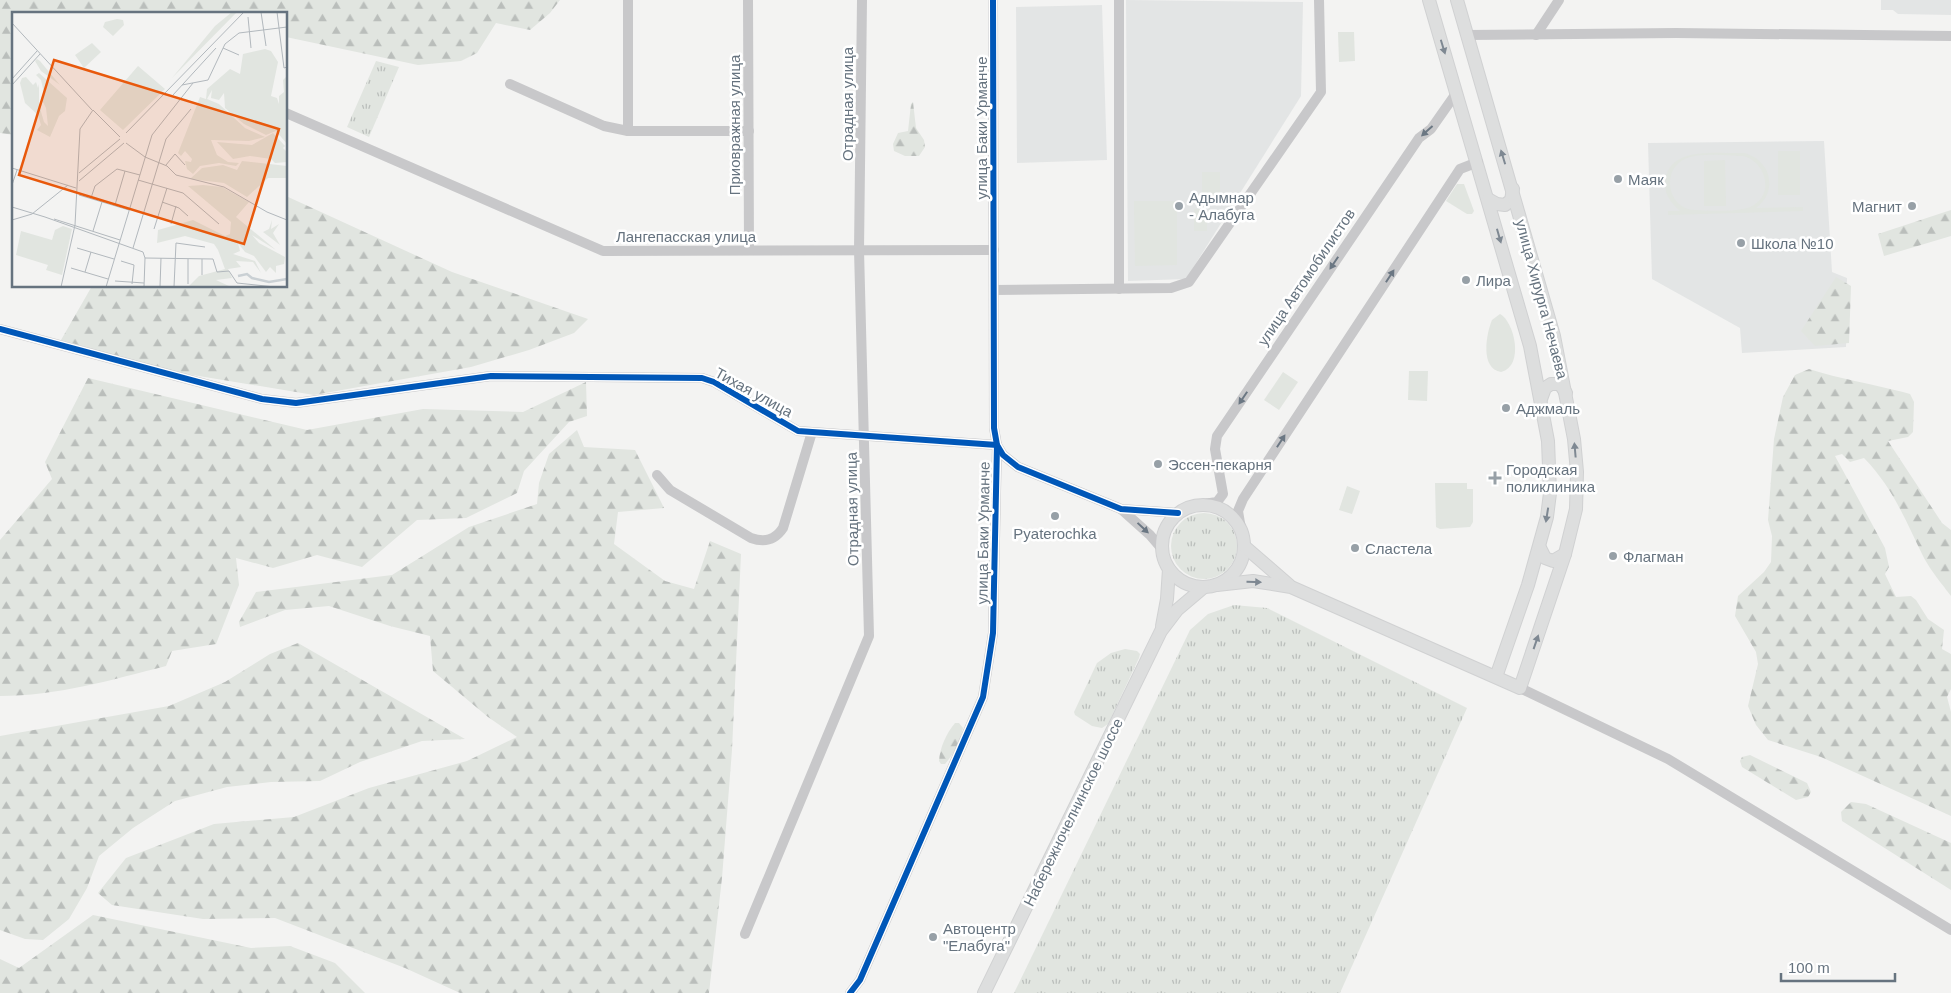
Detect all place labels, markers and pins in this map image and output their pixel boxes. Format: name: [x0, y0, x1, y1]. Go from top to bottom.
place label: Маяк: [1628, 171, 1664, 188]
marker: Маяк: [1612, 173, 1624, 185]
place label: Адымнар - Алабуга: [1189, 189, 1255, 223]
place label: Магнит: [1852, 198, 1902, 215]
marker: Адымнар - Алабуга: [1173, 200, 1185, 212]
marker: Магнит: [1906, 200, 1918, 212]
place label: Школа №10: [1751, 235, 1834, 252]
marker: Школа №10: [1735, 237, 1747, 249]
place label: Лира: [1476, 272, 1512, 289]
marker: Лира: [1460, 274, 1472, 286]
place label: Аджмаль: [1516, 400, 1580, 417]
marker: Аджмаль: [1500, 402, 1512, 414]
place label: Эссен-пекарня: [1168, 456, 1272, 473]
marker: Эссен-пекарня: [1152, 458, 1164, 470]
place label: Городская поликлиника: [1506, 461, 1596, 495]
marker: Городская поликлиника: [1488, 471, 1502, 485]
marker: Pyaterochka: [1049, 510, 1061, 522]
place label: Pyaterochka: [1013, 525, 1097, 542]
place label: Сластела: [1365, 540, 1433, 557]
marker: Сластела: [1349, 542, 1361, 554]
place label: Флагман: [1623, 548, 1683, 565]
marker: Флагман: [1607, 550, 1619, 562]
place label: Автоцентр "Елабуга": [943, 920, 1016, 954]
marker: Автоцентр "Елабуга": [927, 931, 939, 943]

